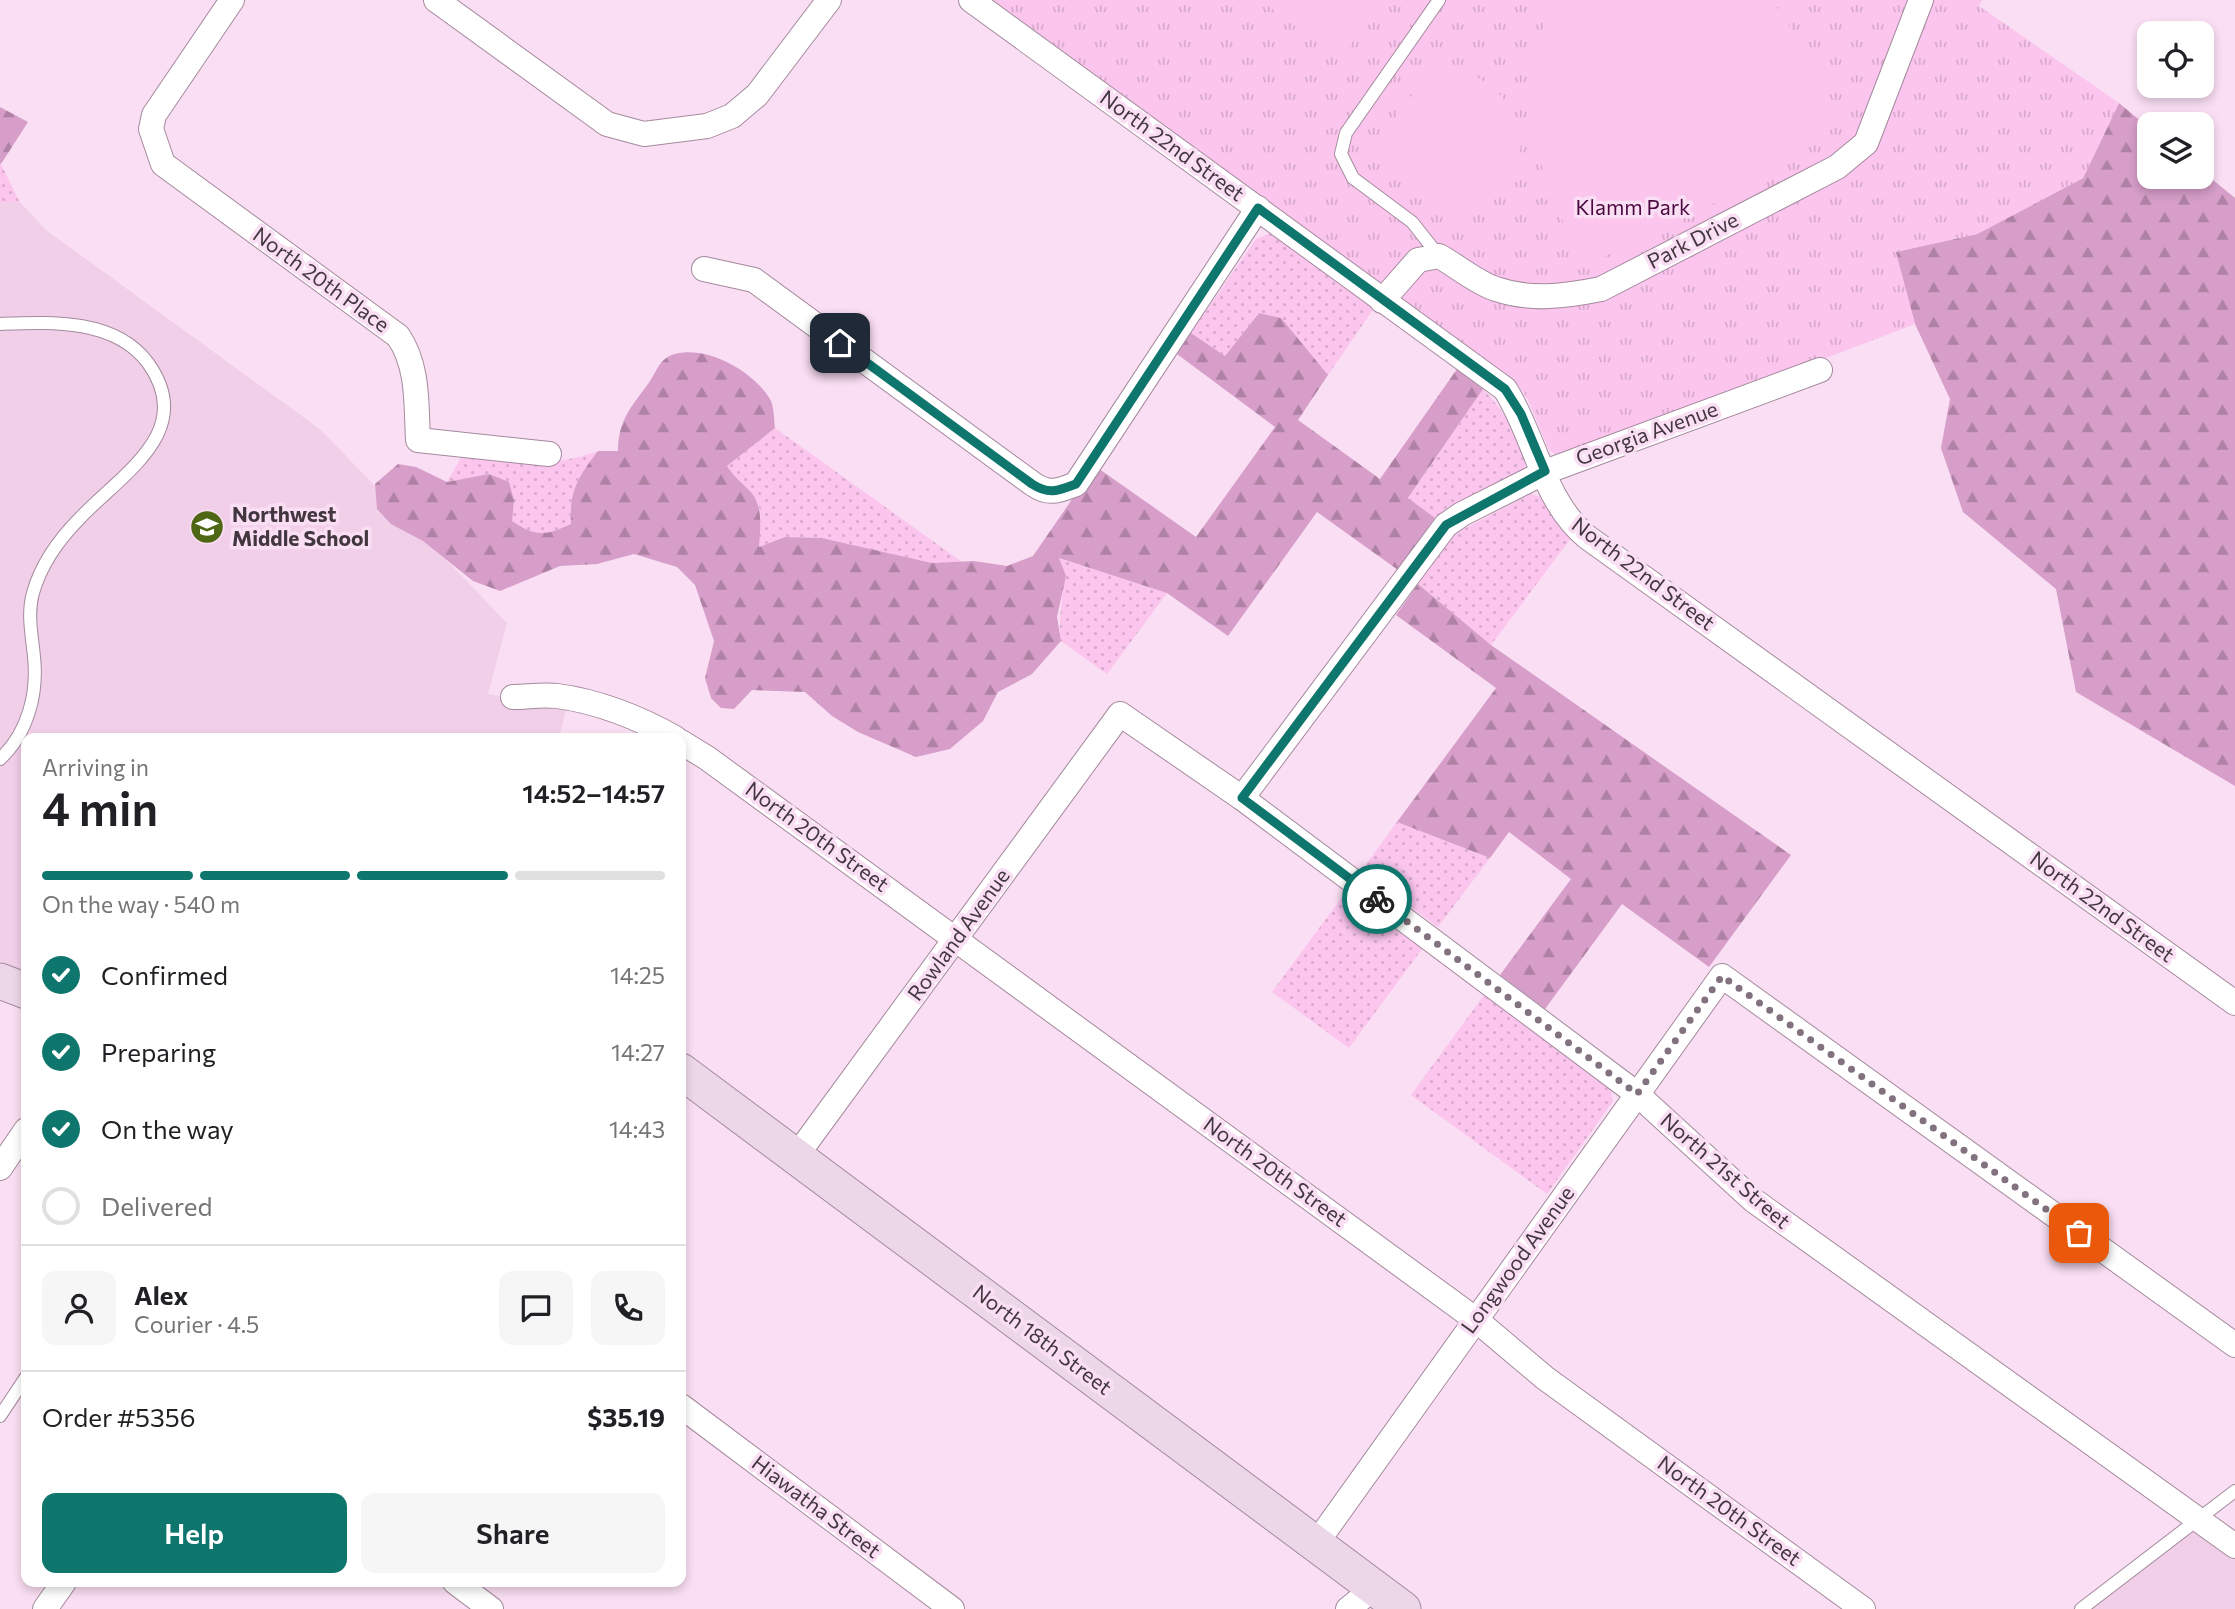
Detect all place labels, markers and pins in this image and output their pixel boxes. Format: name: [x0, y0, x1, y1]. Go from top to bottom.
pin: [810, 313, 870, 373]
place label: Northwest Middle School: [232, 501, 369, 550]
school or university icon: Northwest Middle School: [188, 508, 226, 546]
pin: [2049, 1203, 2109, 1263]

